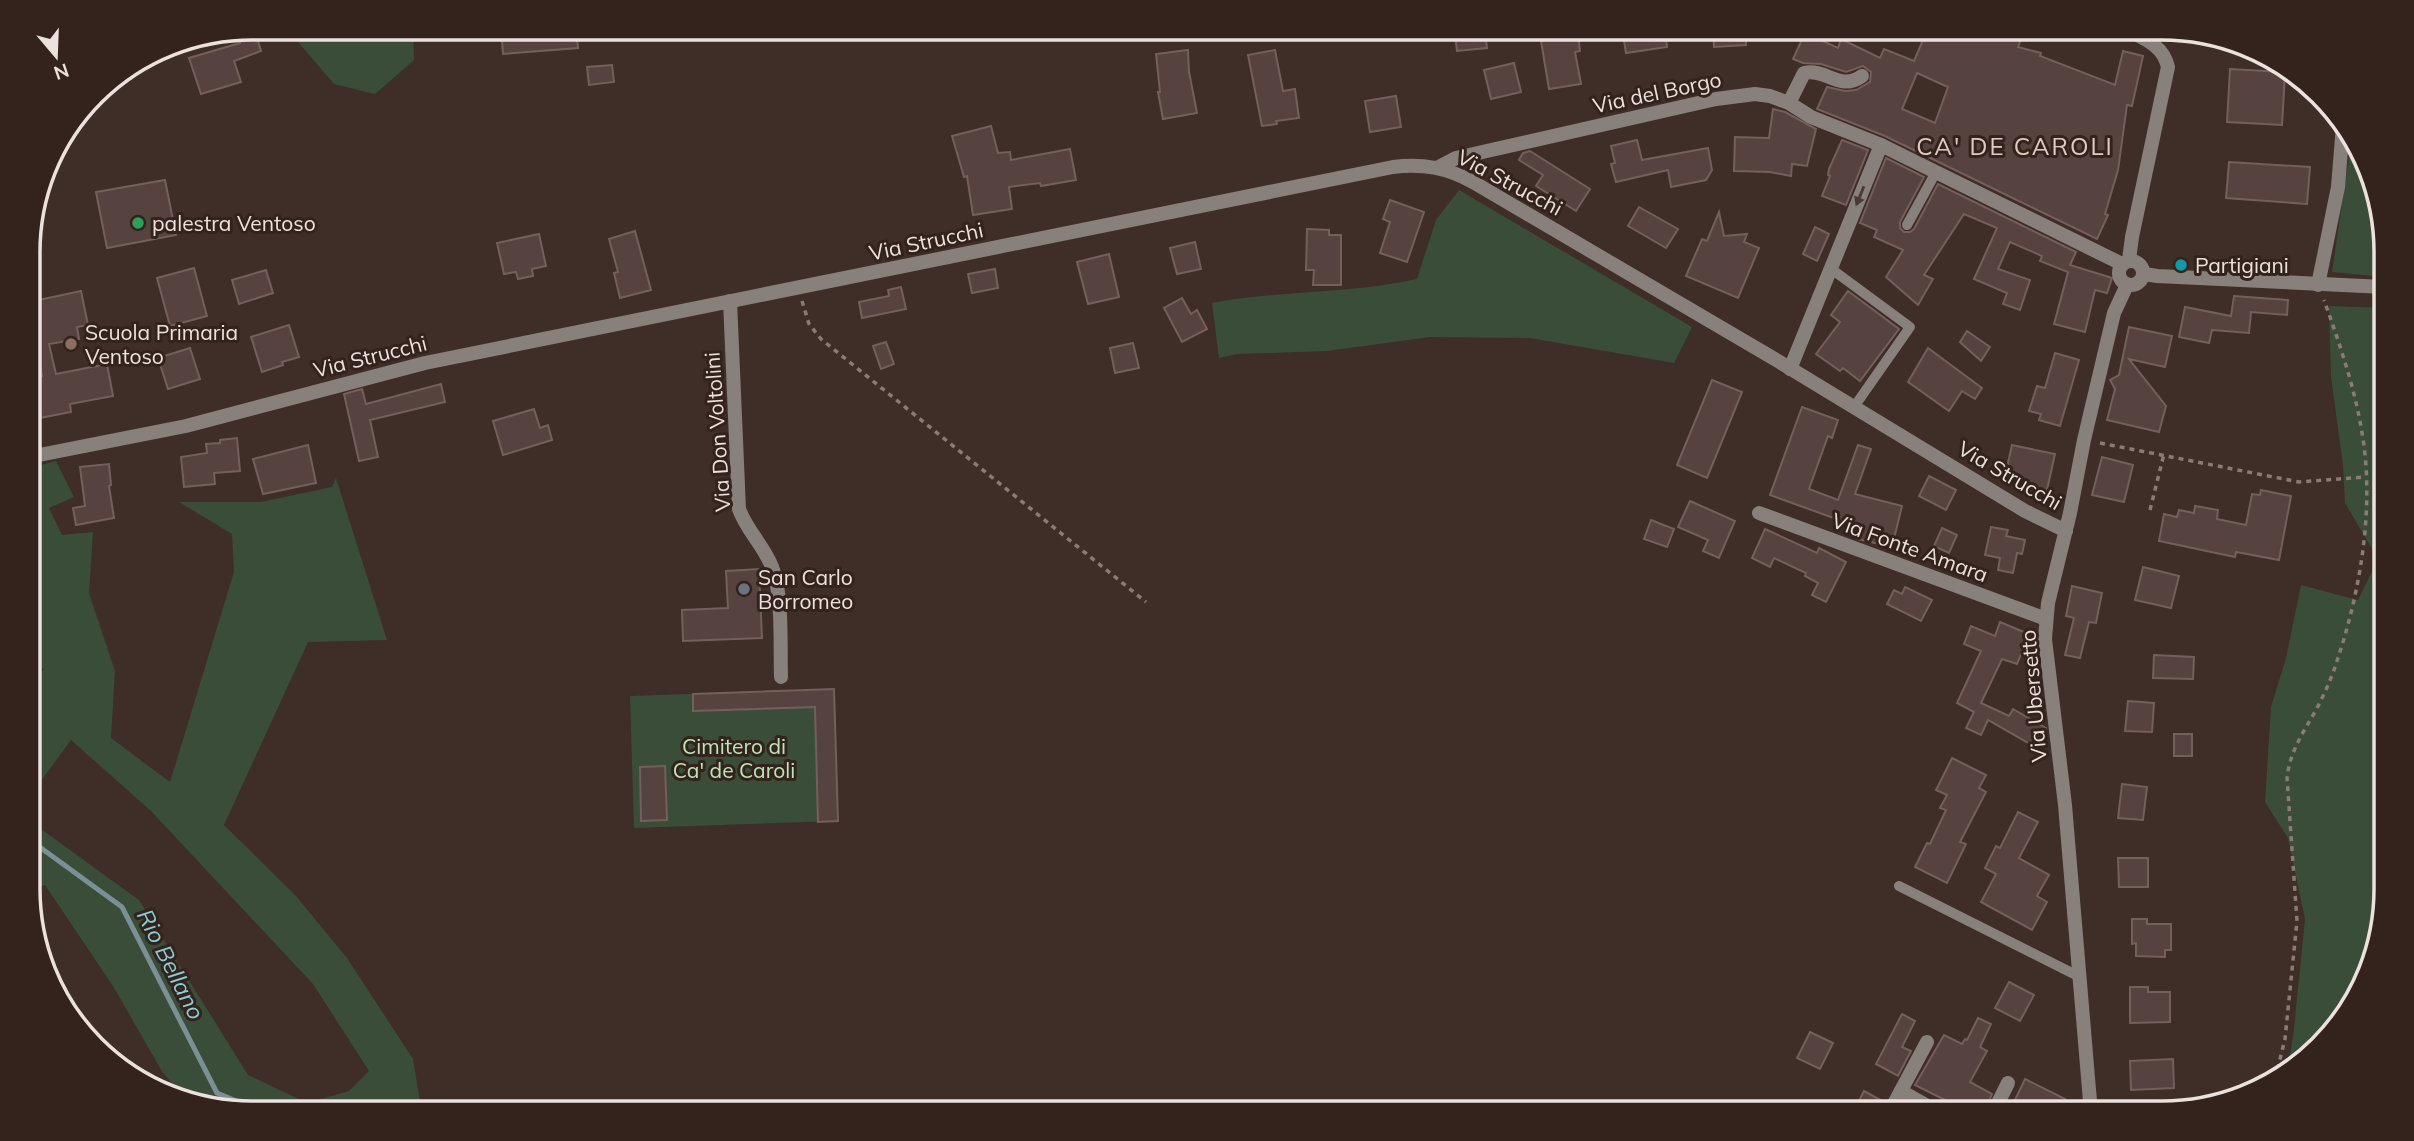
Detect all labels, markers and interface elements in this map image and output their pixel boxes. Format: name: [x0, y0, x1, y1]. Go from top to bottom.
north arrow: [21, 21, 91, 91]
text: N: [51, 58, 72, 86]
street label: Via del Borgo: [1590, 66, 1724, 118]
district label: CA' DE CAROLI: [1916, 131, 2114, 161]
street label: Via Strucchi: [1453, 143, 1567, 221]
one-way arrow: [1854, 186, 1865, 207]
place label: palestra Ventoso: [152, 210, 316, 236]
marker: palestra Ventoso: [130, 215, 146, 231]
street label: Via Strucchi: [867, 216, 985, 266]
place label: Partigiani: [2195, 252, 2289, 278]
marker: Partigiani: [2173, 257, 2189, 273]
place label: Scuola Primaria Ventoso: [85, 319, 238, 369]
street label: Via Strucchi: [311, 329, 429, 383]
marker: Scuola Primaria Ventoso: [63, 336, 79, 352]
street label: Via Don Voltolini: [698, 351, 736, 513]
street label: Via Strucchi: [1953, 435, 2067, 515]
street label: Via Fonte Amara: [1828, 507, 1992, 587]
place label: San Carlo Borromeo: [758, 564, 853, 614]
marker: San Carlo Borromeo: [736, 581, 752, 597]
street label: Via Ubersetto: [2014, 629, 2052, 763]
park label: Cimitero di Ca' de Caroli: [673, 733, 795, 783]
water label: Rio Bellano: [131, 904, 211, 1024]

